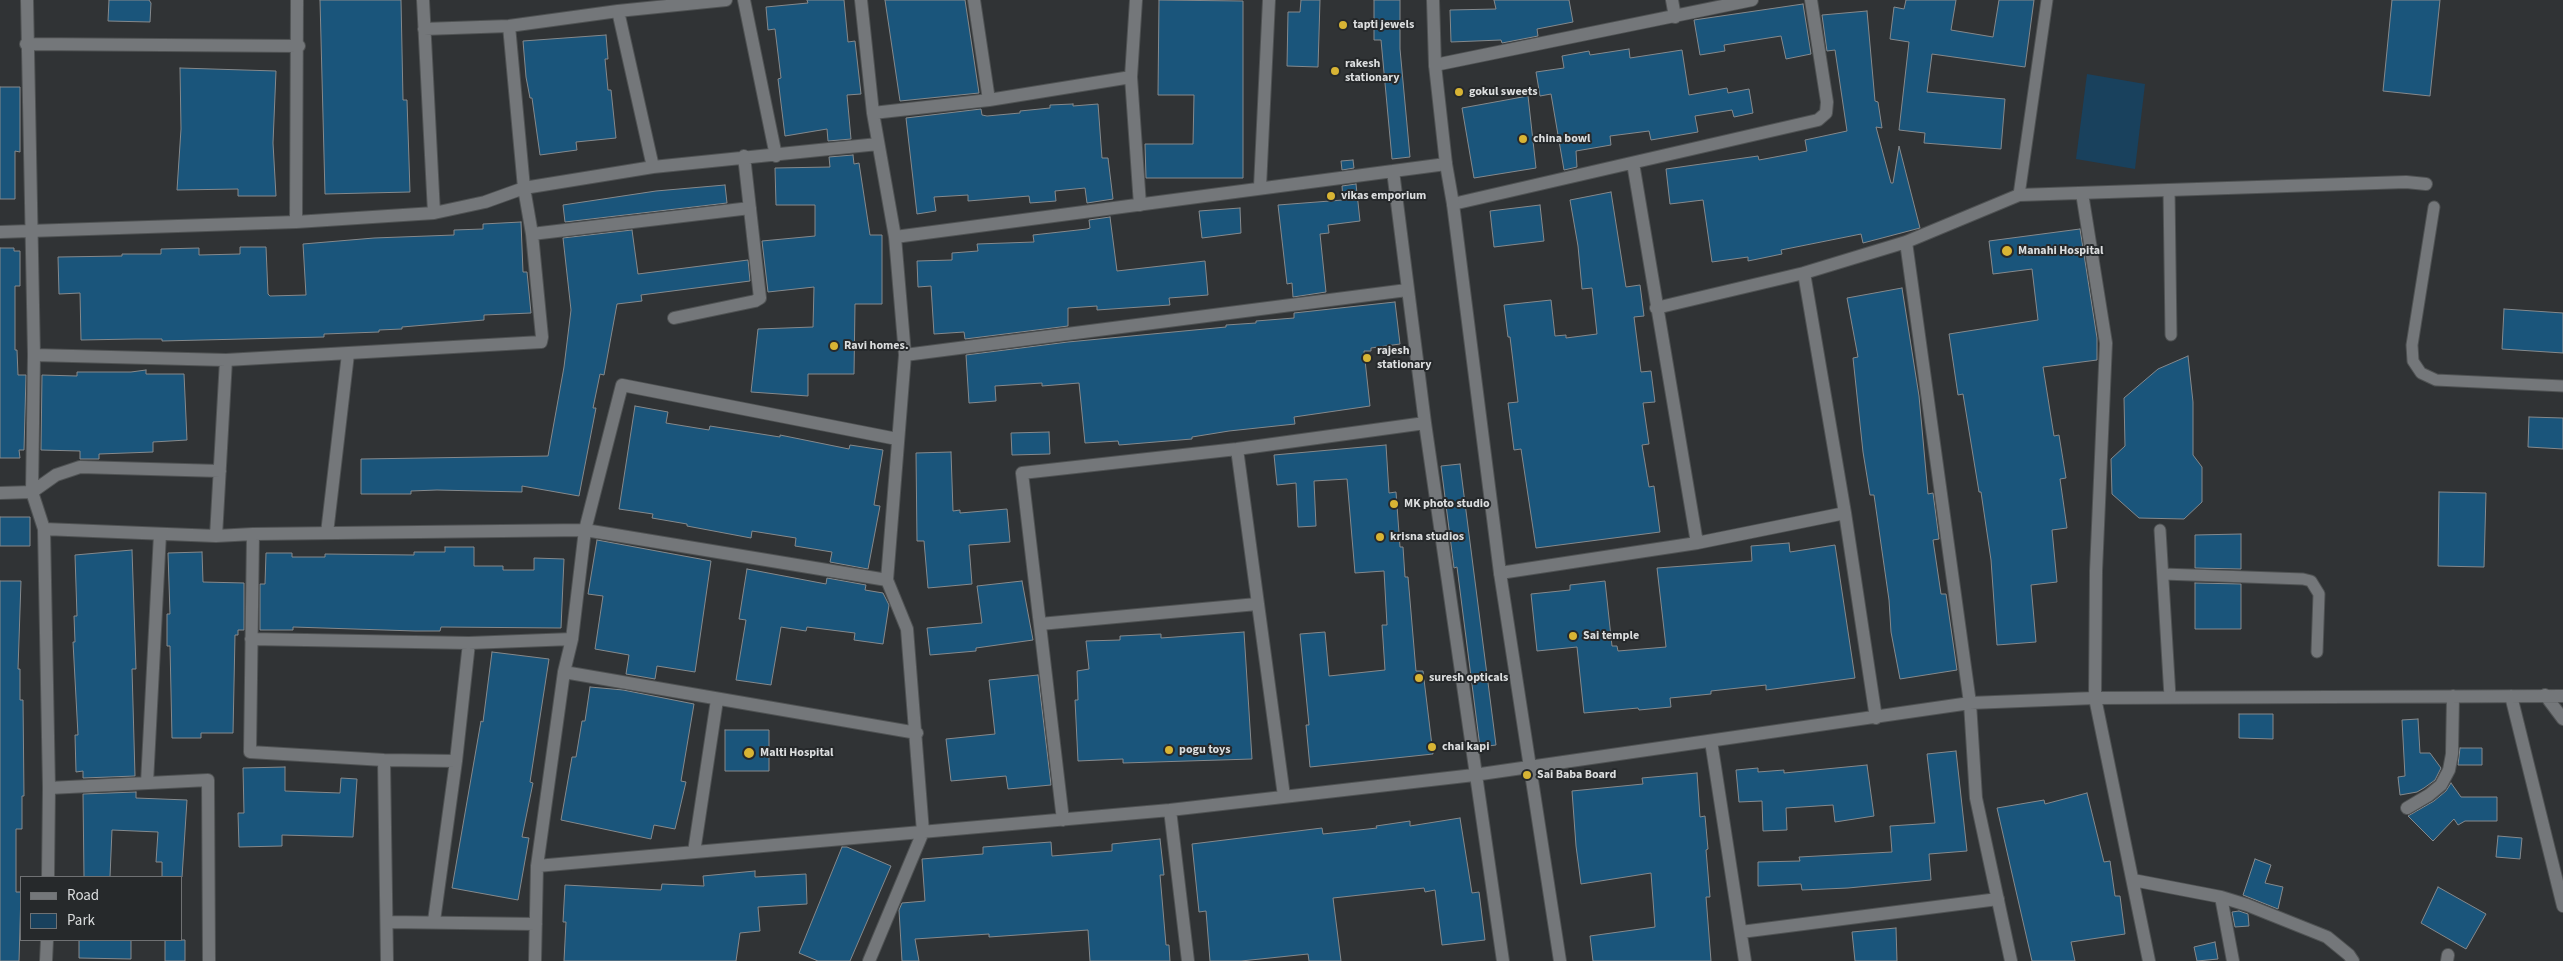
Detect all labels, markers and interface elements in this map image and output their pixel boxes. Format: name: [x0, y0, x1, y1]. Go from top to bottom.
place label: tapti jewels: [1353, 18, 1414, 32]
marker: tapti jewels: [1337, 19, 1349, 31]
place label: rakesh stationary: [1345, 57, 1399, 85]
marker: rakesh stationary: [1329, 65, 1341, 77]
place label: gokul sweets: [1469, 85, 1537, 99]
marker: gokul sweets: [1453, 86, 1465, 98]
place label: china bowl: [1533, 132, 1591, 146]
marker: china bowl: [1517, 133, 1529, 145]
place label: vikas emporium: [1341, 189, 1426, 203]
marker: vikas emporium: [1325, 190, 1337, 202]
marker: Manahi Hospital: [2000, 244, 2014, 258]
place label: Manahi Hospital: [2018, 244, 2104, 258]
place label: Ravi homes.: [844, 339, 908, 353]
marker: Ravi homes.: [828, 340, 840, 352]
place label: rajesh stationary: [1377, 344, 1431, 372]
marker: rajesh stationary: [1361, 352, 1373, 364]
place label: MK photo studio: [1404, 497, 1490, 511]
marker: MK photo studio: [1388, 498, 1400, 510]
place label: krisna studios: [1390, 530, 1464, 544]
marker: krisna studios: [1374, 531, 1386, 543]
place label: Sai temple: [1583, 629, 1639, 643]
marker: Sai temple: [1567, 630, 1579, 642]
place label: suresh opticals: [1429, 671, 1508, 685]
marker: suresh opticals: [1413, 672, 1425, 684]
place label: chai kapi: [1442, 740, 1489, 754]
marker: chai kapi: [1426, 741, 1438, 753]
place label: pogu toys: [1179, 743, 1231, 757]
marker: pogu toys: [1163, 744, 1175, 756]
marker: Malti Hospital: [742, 746, 756, 760]
place label: Malti Hospital: [760, 746, 834, 760]
place label: Sai Baba Board: [1537, 768, 1616, 782]
marker: Sai Baba Board: [1521, 769, 1533, 781]
legend: [20, 876, 182, 941]
text: Road: [67, 885, 99, 906]
text: Park: [67, 910, 95, 931]

